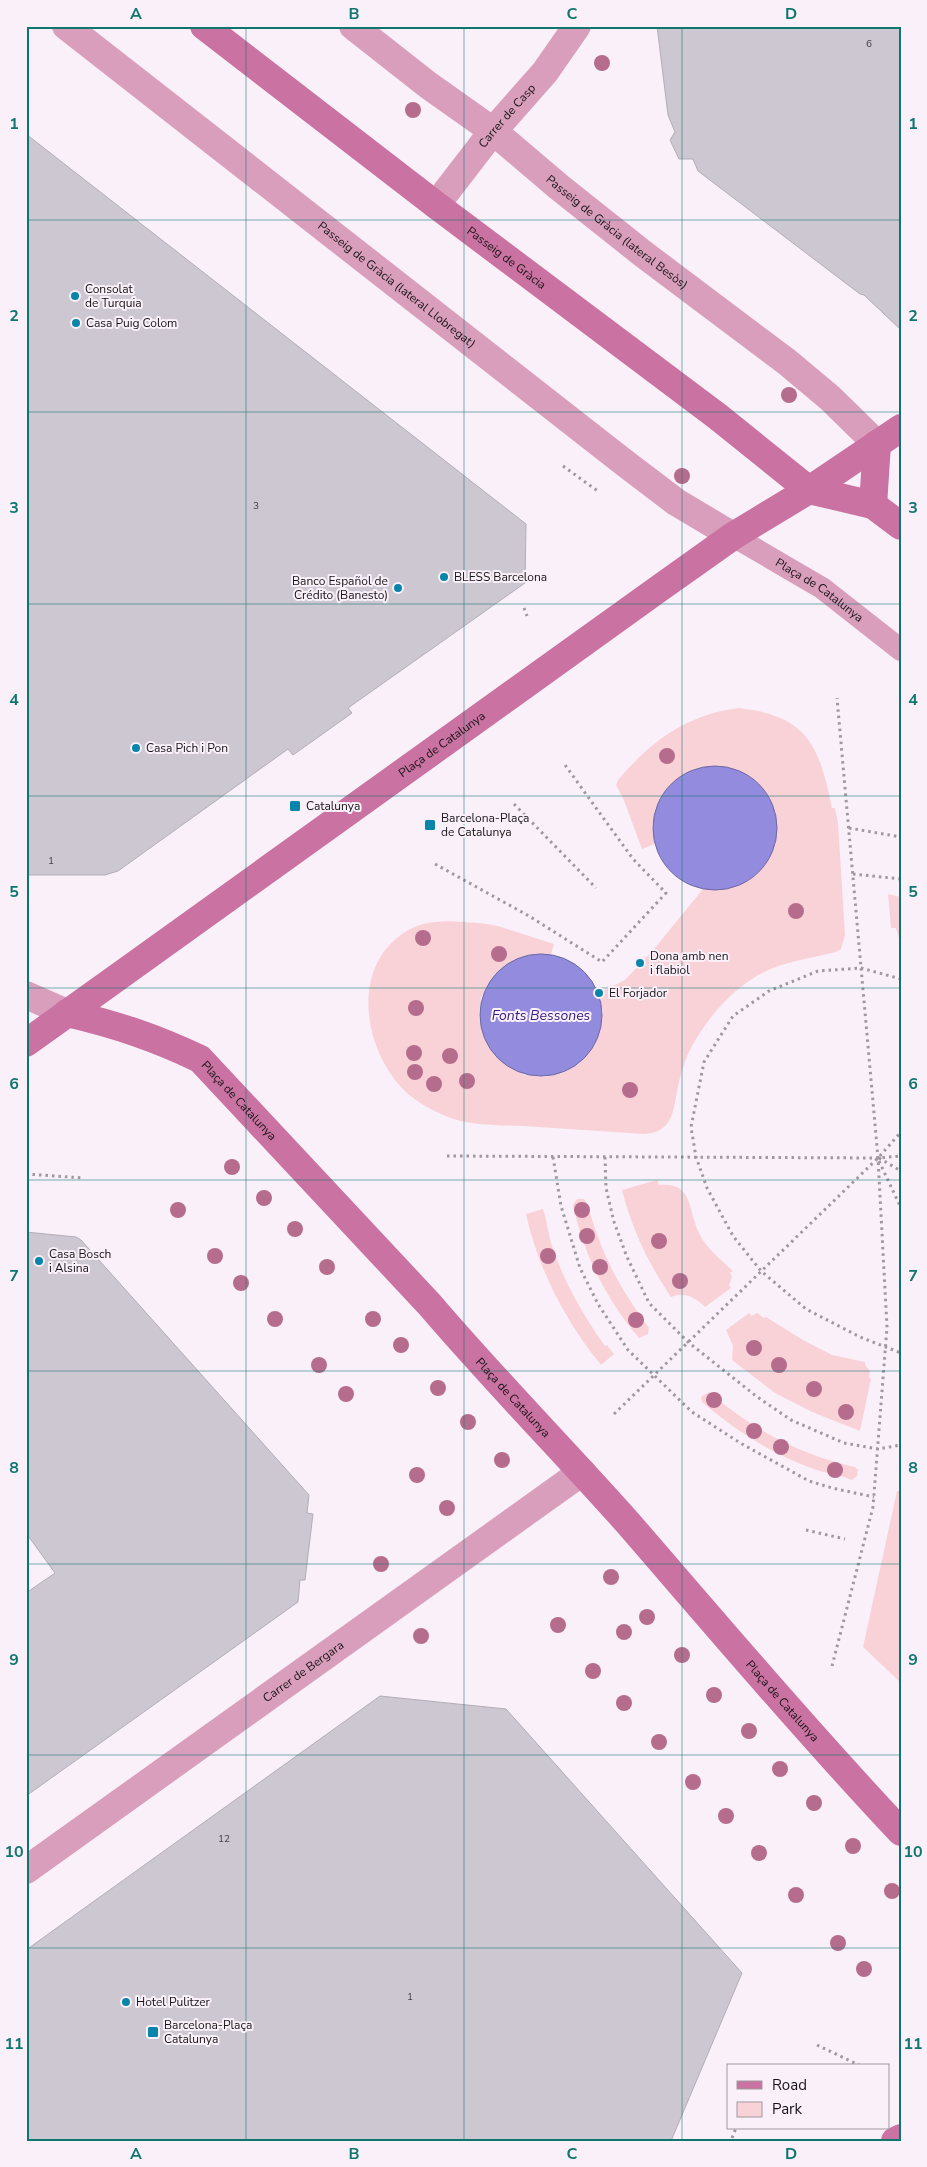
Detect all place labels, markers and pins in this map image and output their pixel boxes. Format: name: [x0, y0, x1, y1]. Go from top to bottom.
place label: Consolat de Turquia: [85, 281, 142, 311]
marker: Consolat de Turquia: [69, 290, 81, 302]
place label: Casa Puig Colom: [86, 315, 177, 331]
marker: Casa Puig Colom: [70, 317, 82, 329]
place label: BLESS Barcelona: [454, 569, 547, 585]
marker: BLESS Barcelona: [438, 571, 450, 583]
place label: Banco Español de Crédito (Banesto): [292, 573, 388, 603]
marker: Banco Español de Crédito (Banesto): [392, 582, 404, 594]
place label: Casa Pich i Pon: [146, 740, 228, 756]
marker: Casa Pich i Pon: [130, 742, 142, 754]
place label: Catalunya: [306, 798, 360, 814]
marker: Catalunya: [288, 799, 302, 813]
place label: Barcelona-Plaça de Catalunya: [441, 810, 529, 840]
marker: Barcelona-Plaça de Catalunya: [423, 818, 437, 832]
place label: Dona amb nen i flabiol: [650, 948, 729, 978]
marker: Dona amb nen i flabiol: [634, 957, 646, 969]
place label: El Forjador: [609, 985, 668, 1001]
marker: El Forjador: [593, 987, 605, 999]
place label: Casa Bosch i Alsina: [49, 1246, 111, 1276]
marker: Casa Bosch i Alsina: [33, 1255, 45, 1267]
place label: Hotel Pulitzer: [136, 1994, 211, 2010]
marker: Hotel Pulitzer: [120, 1996, 132, 2008]
place label: Barcelona-Plaça Catalunya: [164, 2017, 252, 2047]
marker: Barcelona-Plaça Catalunya: [146, 2025, 160, 2039]

